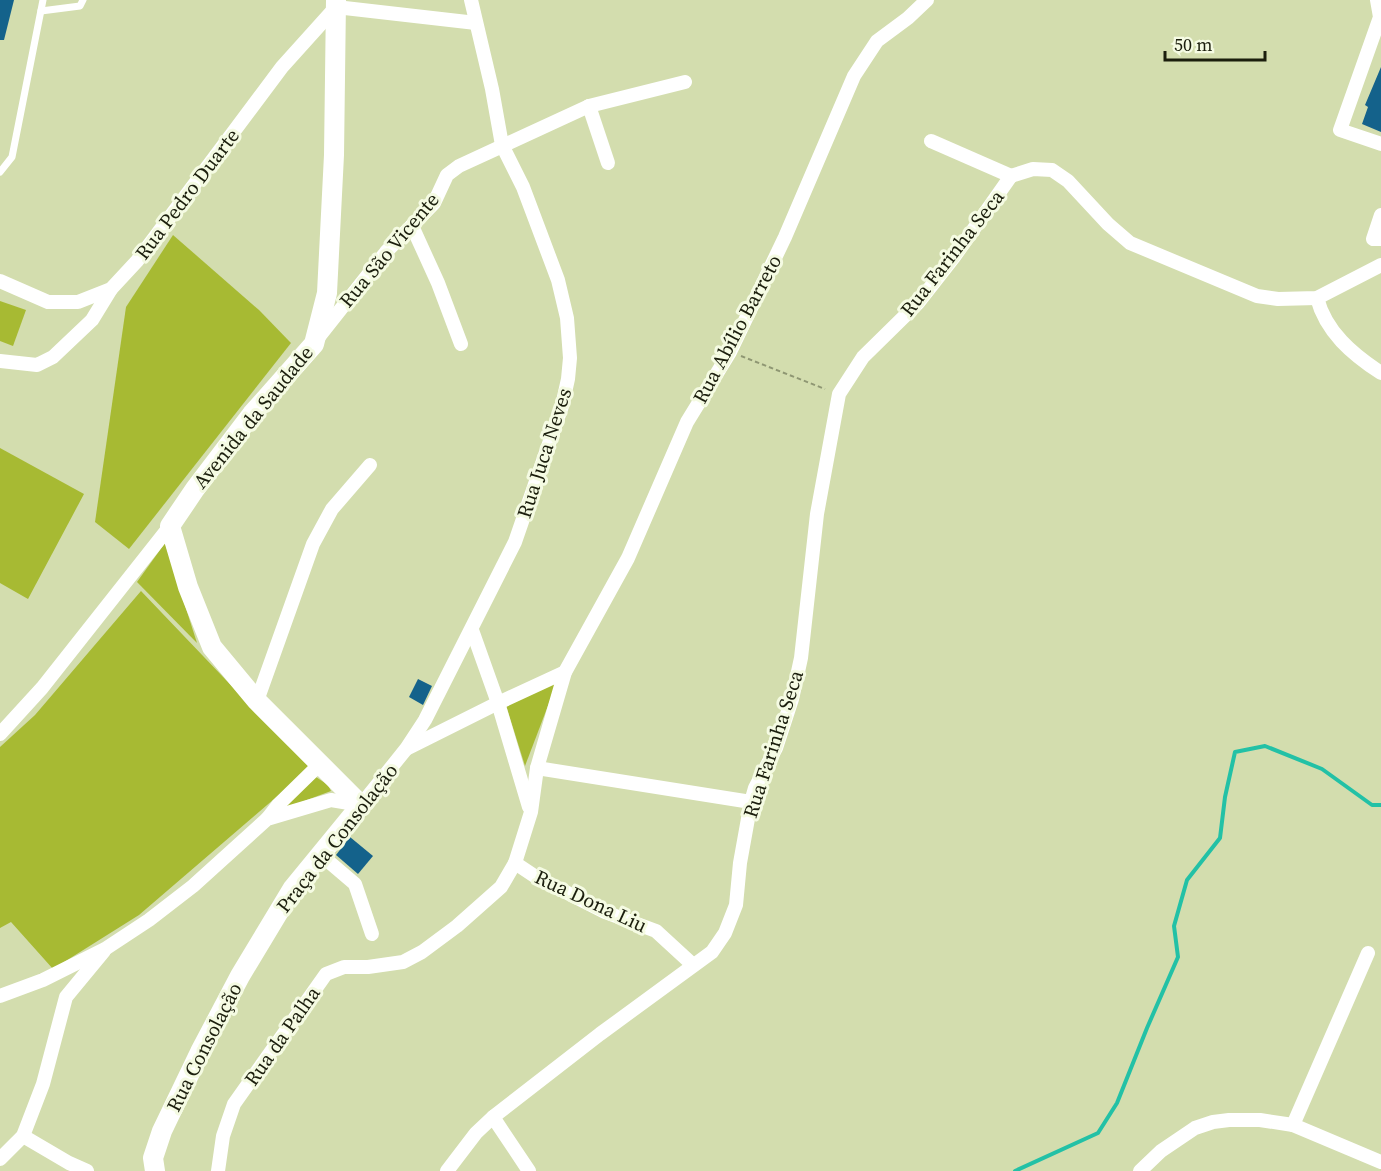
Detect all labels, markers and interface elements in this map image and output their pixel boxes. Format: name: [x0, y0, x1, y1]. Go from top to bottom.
scale bar: [1165, 24, 1266, 62]
text: 50 m: [1174, 32, 1212, 57]
street label: Rua Pedro Duarte: [128, 123, 246, 265]
street label: Rua Farinha Seca: [894, 183, 1011, 322]
street label: Rua São Vicente: [333, 187, 445, 313]
street label: Rua Abílio Barreto: [686, 250, 788, 408]
street label: Avenida da Saudade: [186, 340, 320, 494]
street label: Rua Juca Neves: [510, 384, 578, 522]
street label: Rua Farinha Seca: [736, 666, 810, 822]
street label: Praça da Consolação: [270, 757, 404, 919]
street label: Rua Dona Liu: [530, 863, 652, 939]
street label: Rua Consolação: [159, 978, 249, 1116]
street label: Rua da Palha: [237, 980, 327, 1091]

